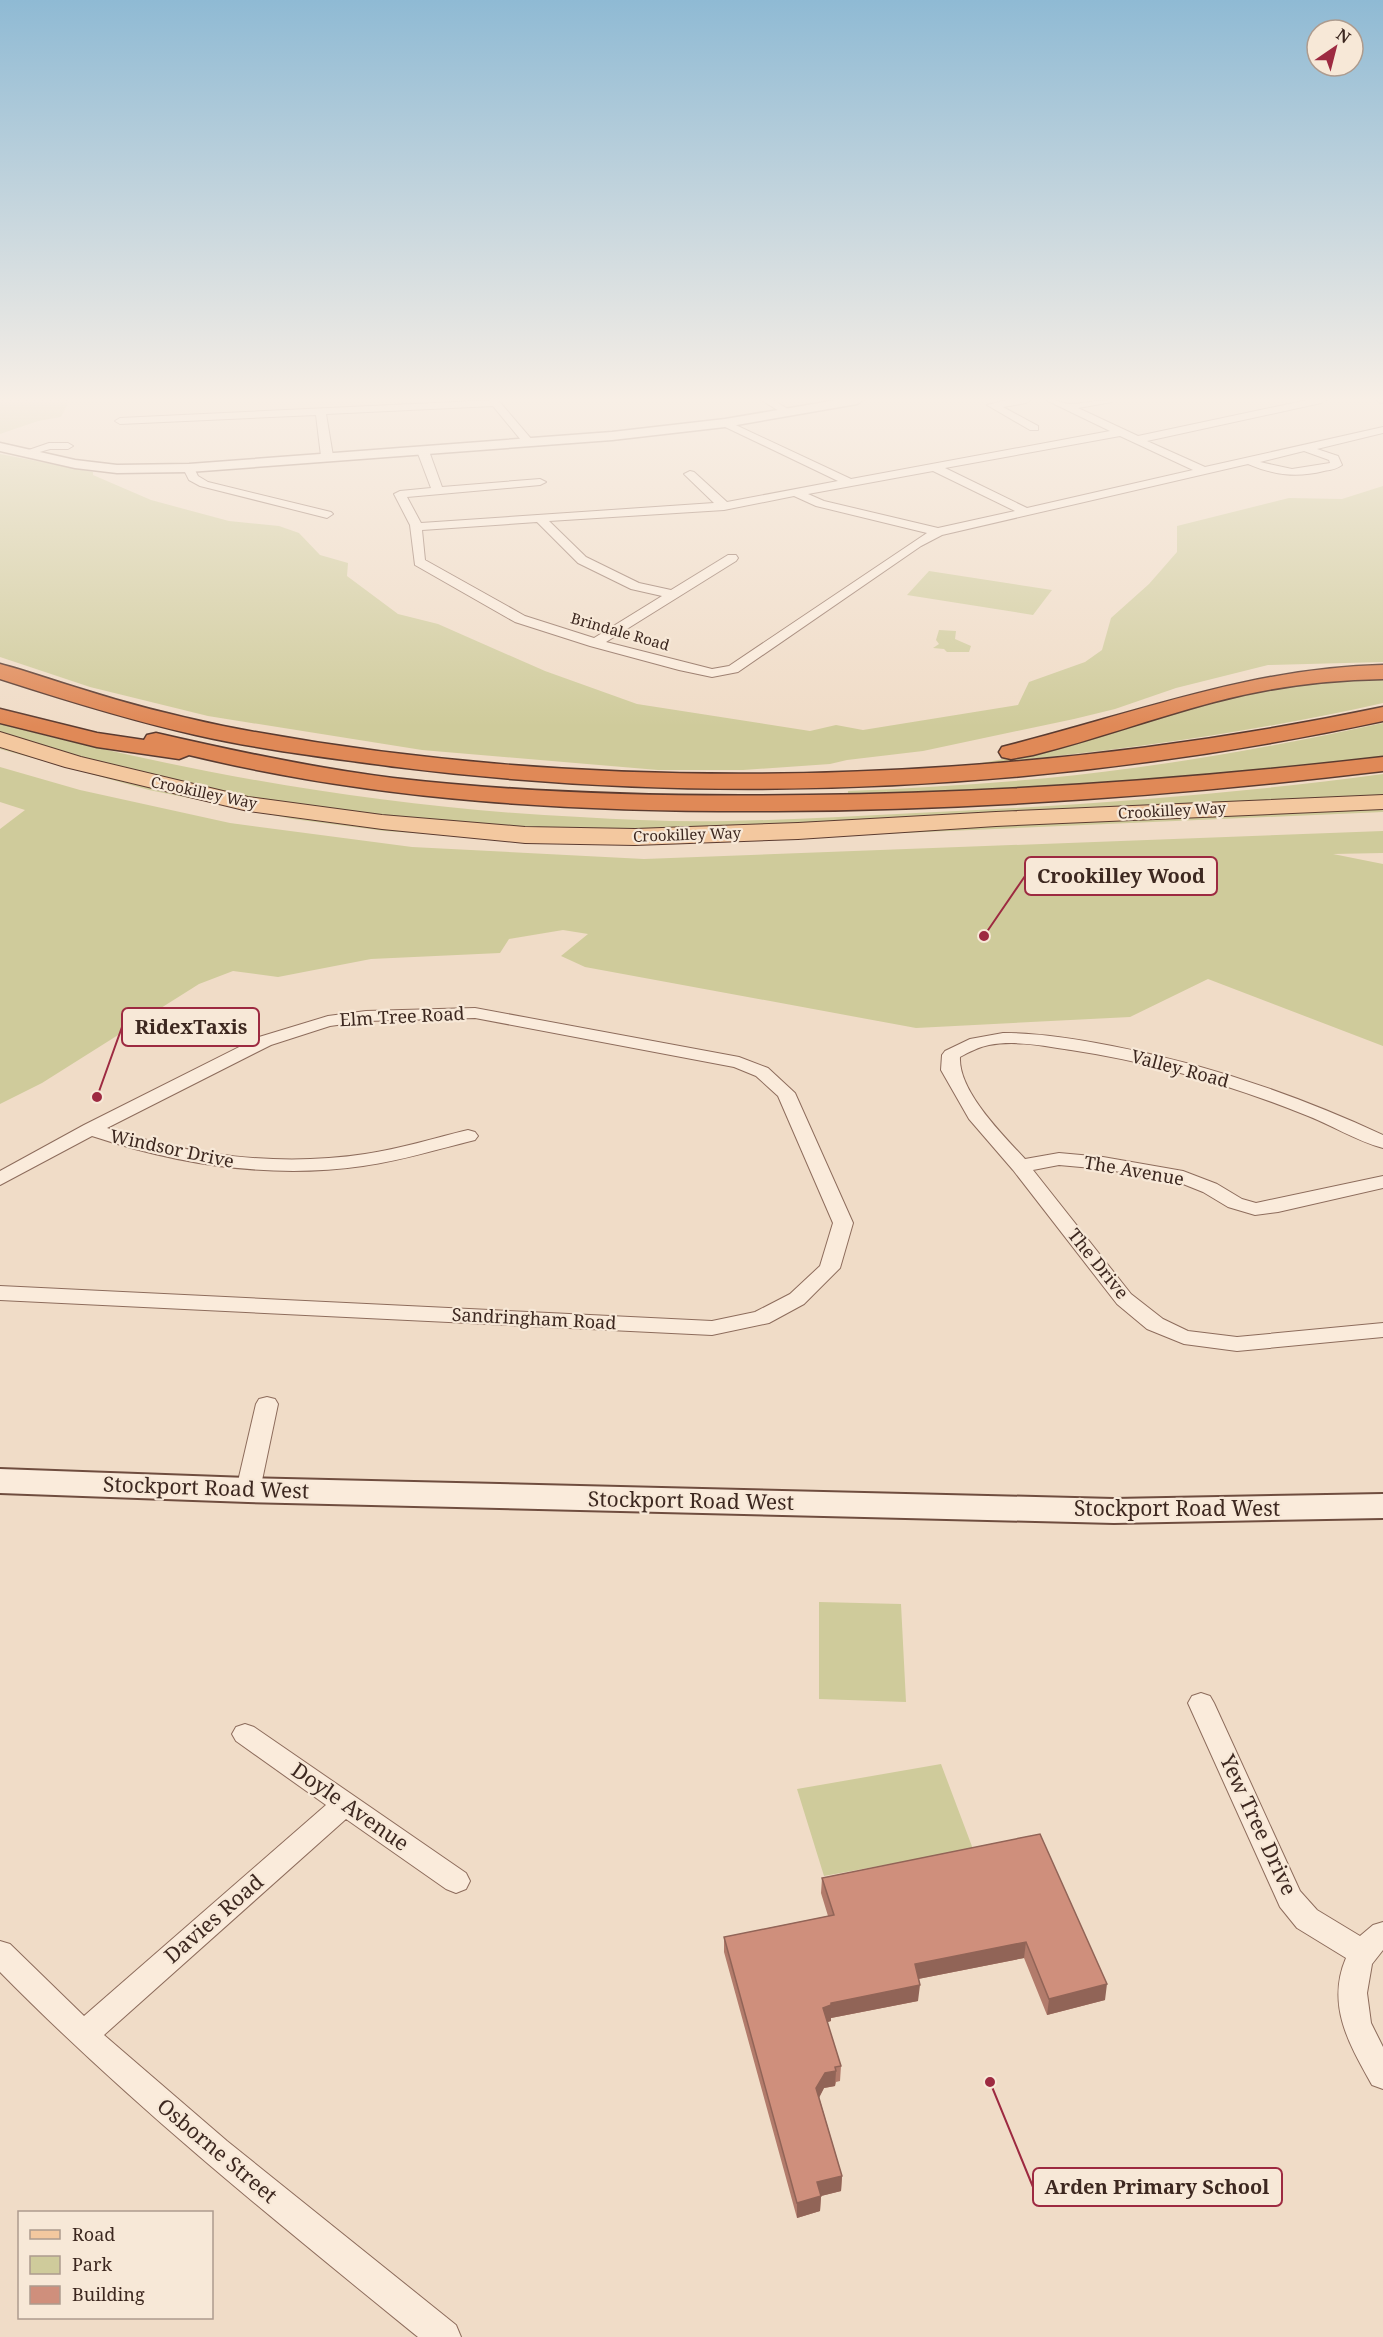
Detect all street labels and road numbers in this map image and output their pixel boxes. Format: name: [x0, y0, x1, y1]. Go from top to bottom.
street label: Brindale Road: [569, 607, 672, 655]
street label: Crookilley Way: [149, 771, 260, 813]
street label: Crookilley Way: [1117, 797, 1227, 823]
street label: Crookilley Way: [633, 822, 742, 846]
street label: Elm Tree Road: [339, 1001, 465, 1031]
street label: Valley Road: [1129, 1043, 1232, 1093]
street label: Windsor Drive: [108, 1123, 236, 1173]
street label: The Avenue: [1082, 1149, 1186, 1191]
street label: The Drive: [1063, 1223, 1135, 1304]
street label: Sandringham Road: [451, 1302, 617, 1334]
street label: Stockport Road West: [103, 1469, 310, 1505]
street label: Stockport Road West: [588, 1484, 794, 1516]
street label: Stockport Road West: [1074, 1494, 1280, 1522]
street label: Yew Tree Drive: [1214, 1749, 1304, 1900]
street label: Doyle Avenue: [286, 1755, 415, 1857]
street label: Davies Road: [158, 1867, 269, 1969]
street label: Osborne Street: [152, 2092, 284, 2209]

